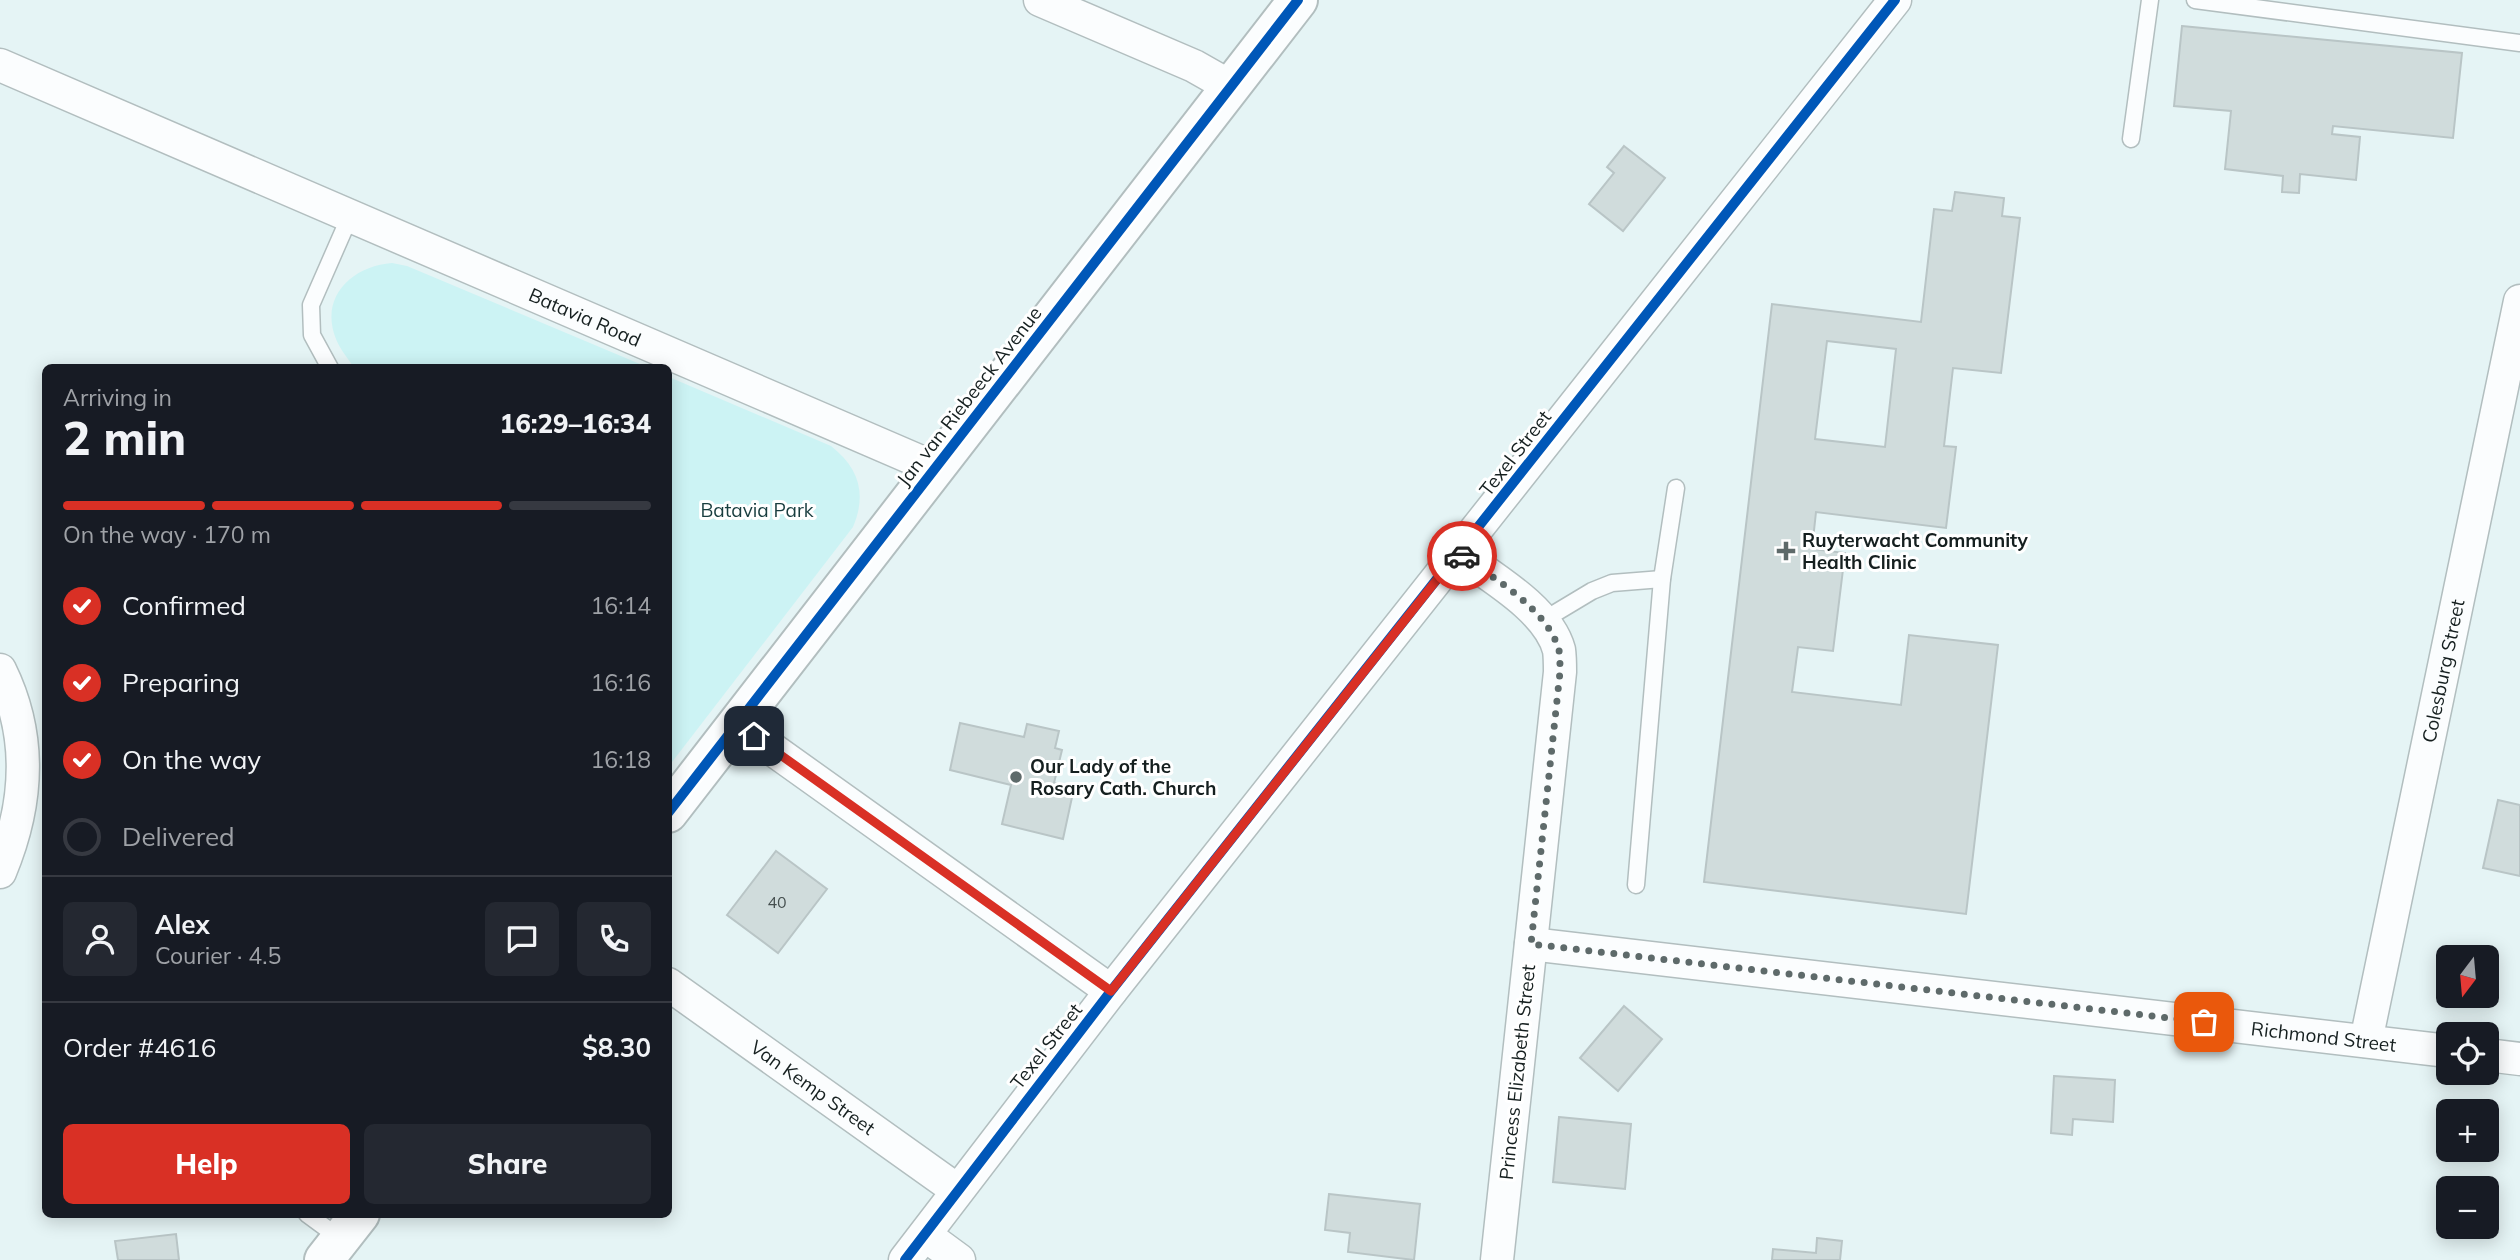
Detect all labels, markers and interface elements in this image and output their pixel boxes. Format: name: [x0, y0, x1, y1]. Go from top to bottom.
street label: Batavia Road: [525, 282, 645, 352]
street label: Jan van Riebeeck Avenue: [891, 301, 1047, 491]
text: Arriving in: [63, 383, 172, 412]
street label: Texel Street: [1474, 405, 1556, 501]
text: 16:29–16:34: [500, 407, 651, 440]
text: 2 min: [63, 409, 186, 467]
park label: Batavia Park: [700, 498, 814, 522]
text: On the way · 170 m: [63, 520, 271, 549]
courier: [1427, 521, 1497, 591]
place label: Ruyterwacht Community Health Clinic: [1802, 528, 2028, 574]
icon: car: [1443, 537, 1481, 575]
marker: Ruyterwacht Community Health Clinic: [1776, 541, 1796, 561]
icon: check: [63, 587, 101, 625]
text: Confirmed: [122, 589, 246, 622]
text: 16:14: [591, 591, 651, 620]
street label: Colesburg Street: [2416, 597, 2470, 745]
icon: check: [63, 664, 101, 702]
text: Preparing: [122, 666, 240, 699]
text: 16:16: [591, 668, 651, 697]
pin: [724, 706, 784, 766]
icon: home: [735, 717, 773, 755]
icon: check: [63, 741, 101, 779]
text: On the way: [122, 743, 261, 776]
text: 16:18: [591, 745, 651, 774]
place label: Our Lady of the Rosary Cath. Church: [1030, 754, 1216, 800]
marker: Our Lady of the Rosary Cath. Church: [1008, 769, 1024, 785]
text: Delivered: [122, 820, 235, 853]
house number: 40: [767, 892, 787, 912]
button: person: [63, 902, 137, 976]
button: chat: [485, 902, 559, 976]
button: phone: [577, 902, 651, 976]
text: Alex: [155, 908, 210, 941]
text: Courier · 4.5: [155, 941, 281, 970]
north arrow: [2436, 945, 2499, 1008]
map controls: [2436, 945, 2499, 1239]
street label: Princess Elizabeth Street: [1494, 963, 1540, 1181]
pin: [2174, 992, 2234, 1052]
street label: Texel Street: [1005, 998, 1087, 1094]
icon: bag: [2185, 1003, 2223, 1041]
street label: Richmond Street: [2250, 1016, 2398, 1057]
button: locate: [2436, 1022, 2499, 1085]
text: Order #4616: [63, 1031, 216, 1064]
text: $8.30: [582, 1031, 651, 1064]
street label: Van Kemp Street: [746, 1035, 880, 1140]
button: +: [2436, 1099, 2499, 1162]
button: Help: [63, 1124, 350, 1204]
button: Share: [364, 1124, 651, 1204]
button: −: [2436, 1176, 2499, 1239]

